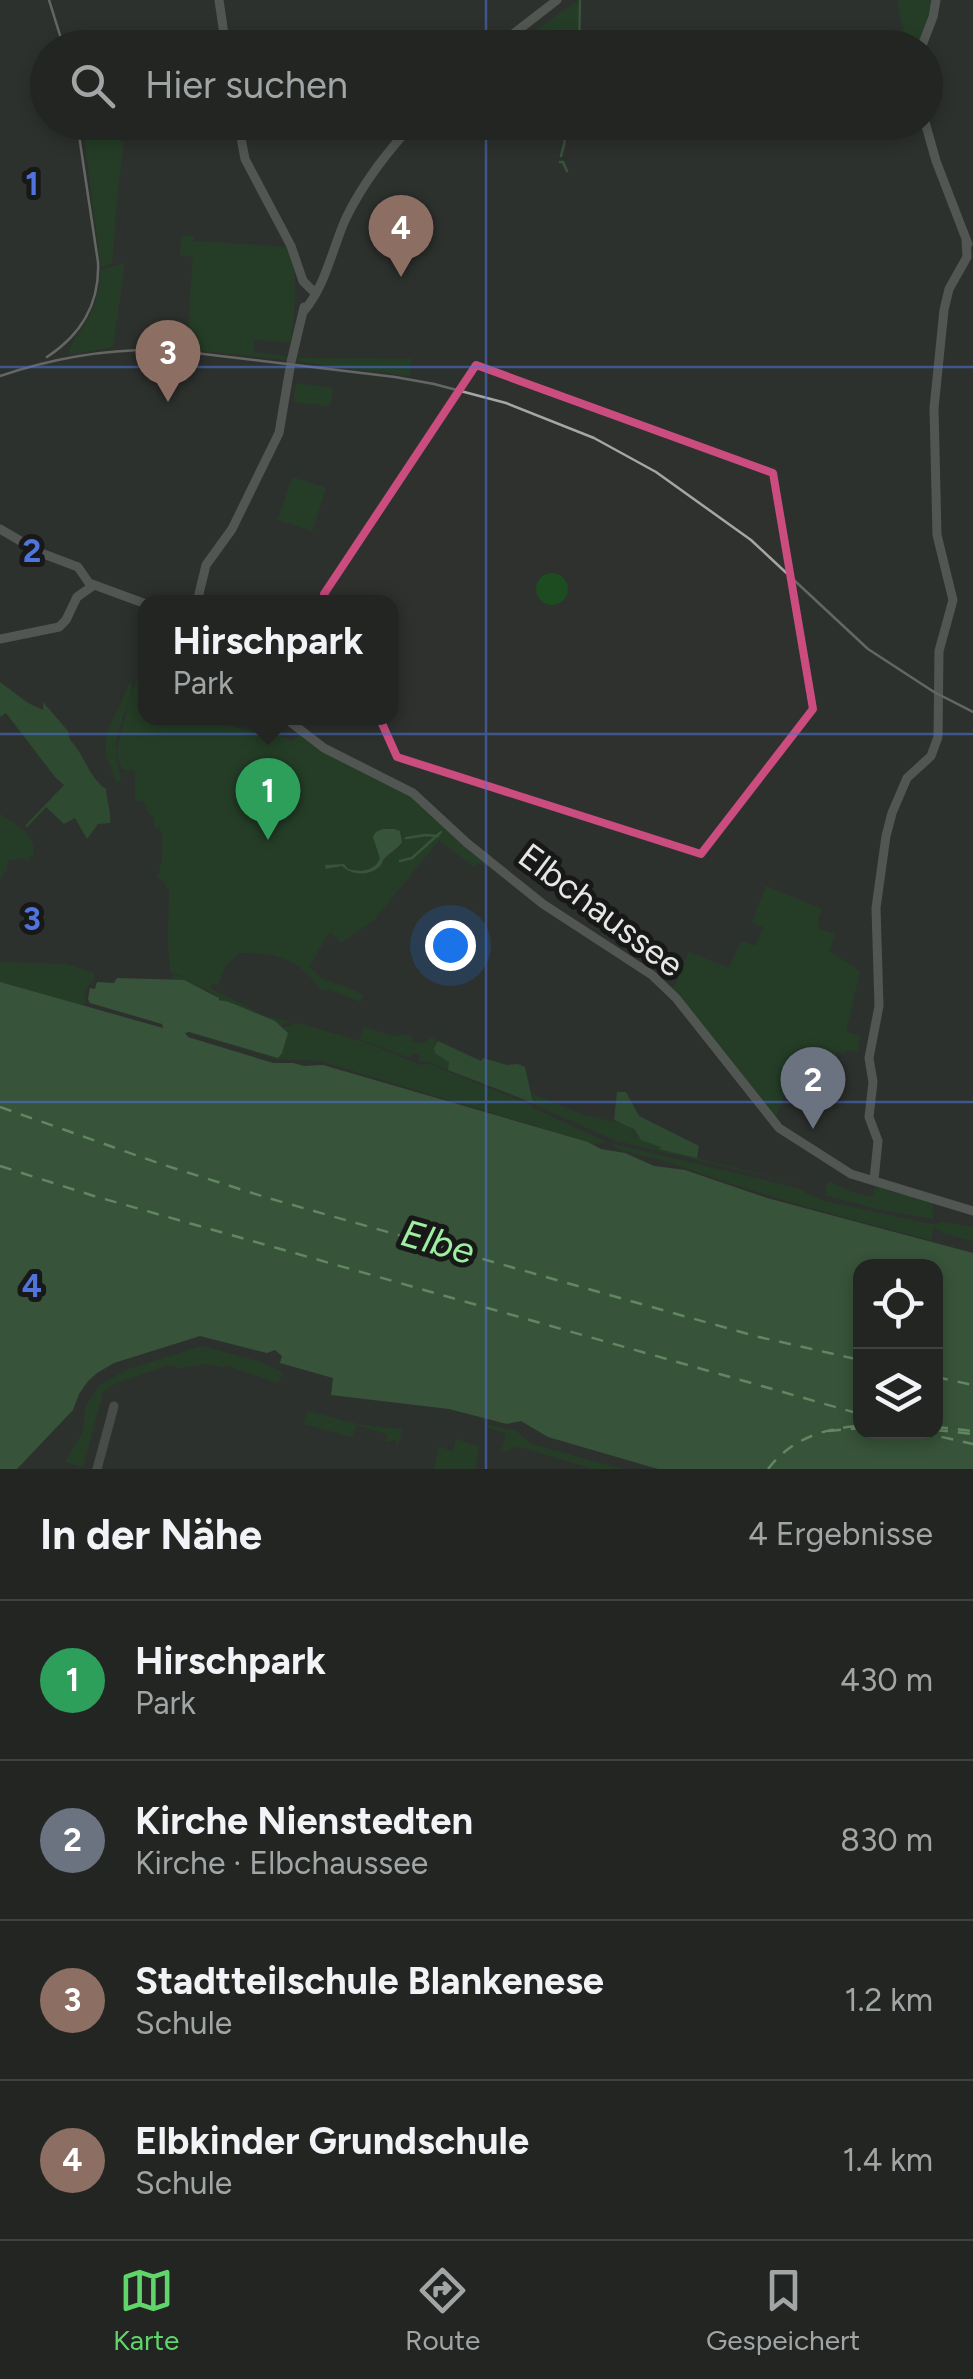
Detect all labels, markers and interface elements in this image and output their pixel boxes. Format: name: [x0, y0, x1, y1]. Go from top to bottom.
search box: [30, 30, 943, 140]
icon: search: [65, 58, 120, 113]
text: Hier suchen: [145, 62, 348, 108]
text: 1: [25, 165, 39, 203]
pin: 4: [368, 194, 434, 277]
pin: 3: [136, 320, 200, 402]
text: 2: [23, 532, 41, 570]
popup: [138, 595, 398, 725]
text: Hirschpark: [173, 618, 363, 664]
text: Park: [173, 664, 233, 702]
pin: 1: [236, 758, 300, 840]
street label: Elbchaussee: [510, 834, 692, 986]
text: 3: [23, 900, 41, 938]
your location: [425, 920, 476, 971]
pin: 2: [780, 1046, 846, 1129]
water label: Elbe: [396, 1210, 480, 1274]
map controls: [853, 1259, 943, 1439]
button: locate: [853, 1259, 943, 1349]
text: 4: [22, 1267, 42, 1305]
button: layers: [853, 1349, 943, 1439]
text: In der Nähe: [40, 1509, 262, 1560]
text: 4 Ergebnisse: [748, 1515, 933, 1553]
text: Hirschpark: [135, 1638, 326, 1684]
text: 1: [66, 1661, 79, 1699]
text: 430 m: [840, 1661, 933, 1699]
text: Park: [135, 1684, 196, 1722]
text: Kirche Nienstedten: [135, 1798, 473, 1844]
text: 2: [63, 1821, 82, 1859]
text: 830 m: [840, 1821, 933, 1859]
text: Kirche · Elbchaussee: [135, 1844, 428, 1882]
text: Stadtteilschule Blankenese: [135, 1958, 604, 2004]
text: 3: [64, 1981, 81, 2019]
text: 1.2 km: [845, 1981, 933, 2019]
text: Schule: [135, 2004, 232, 2042]
text: Elbkinder Grundschule: [135, 2118, 529, 2164]
text: 4: [62, 2141, 83, 2179]
text: 1.4 km: [843, 2141, 933, 2179]
text: Schule: [135, 2164, 232, 2202]
tab: Karte: [113, 2263, 179, 2357]
tab: Route: [405, 2263, 480, 2357]
tab: Gespeichert: [706, 2263, 860, 2357]

